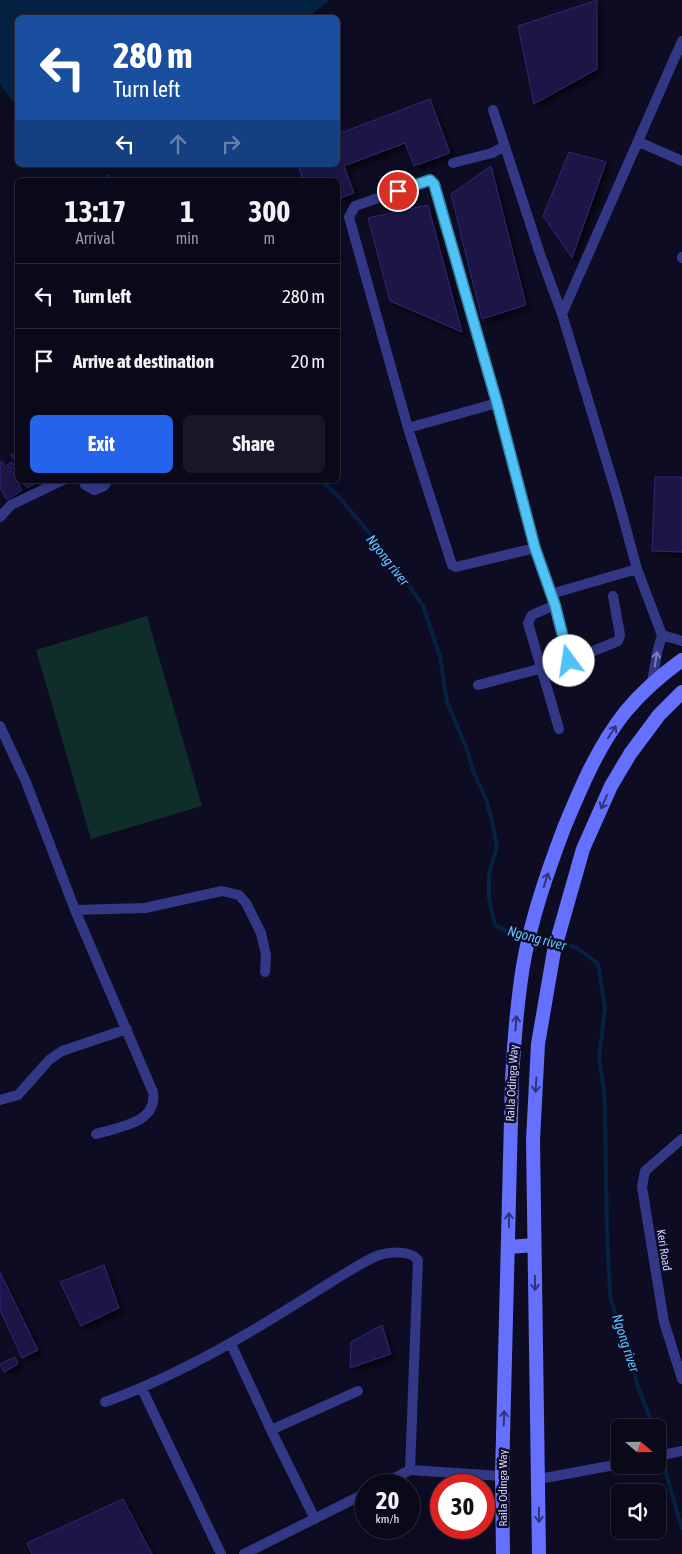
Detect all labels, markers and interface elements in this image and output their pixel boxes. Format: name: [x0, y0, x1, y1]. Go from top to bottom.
icon: left: [30, 35, 95, 100]
text: 280 m: [113, 35, 192, 75]
text: Turn left: [113, 76, 180, 102]
icon: left: [111, 130, 139, 158]
icon: ahead: [164, 130, 192, 158]
icon: right: [217, 130, 245, 158]
pin: [377, 170, 419, 212]
icon: arrive: [384, 177, 412, 205]
text: 13:17: [64, 194, 126, 228]
text: 1: [180, 194, 194, 228]
text: 300: [248, 194, 290, 228]
text: Arrival: [76, 229, 115, 247]
text: min: [176, 229, 199, 247]
text: m: [264, 229, 275, 247]
icon: left: [30, 282, 58, 310]
text: Turn left: [73, 285, 131, 307]
text: 280 m: [282, 285, 325, 307]
icon: arrive: [30, 347, 58, 375]
text: Arrive at destination: [73, 350, 214, 372]
text: 20 m: [291, 350, 325, 372]
button: Exit: [30, 415, 173, 473]
button: Share: [183, 415, 325, 473]
water label: Ngong river: [363, 531, 413, 589]
position arrow: [542, 634, 594, 686]
one-way arrow: [651, 651, 661, 667]
one-way arrow: [606, 725, 617, 739]
one-way arrow: [598, 794, 608, 809]
one-way arrow: [542, 873, 551, 888]
water label: Ngong river: [506, 923, 569, 954]
one-way arrow: [511, 1015, 521, 1031]
street label: Raila Odinga Way: [503, 1044, 521, 1122]
one-way arrow: [531, 1077, 540, 1093]
one-way arrow: [504, 1213, 514, 1229]
street label: Keri Road: [654, 1228, 674, 1272]
one-way arrow: [530, 1274, 540, 1291]
water label: Ngong river: [609, 1312, 643, 1375]
one-way arrow: [499, 1410, 508, 1426]
north arrow: [611, 1419, 666, 1474]
map controls: [611, 1419, 666, 1539]
street label: Raila Odinga Way: [496, 1449, 510, 1527]
speed limit sign: 30: [430, 1474, 495, 1539]
button: sound: [611, 1484, 666, 1539]
text: 20: [376, 1486, 399, 1514]
one-way arrow: [534, 1506, 544, 1523]
text: km/h: [376, 1512, 399, 1526]

